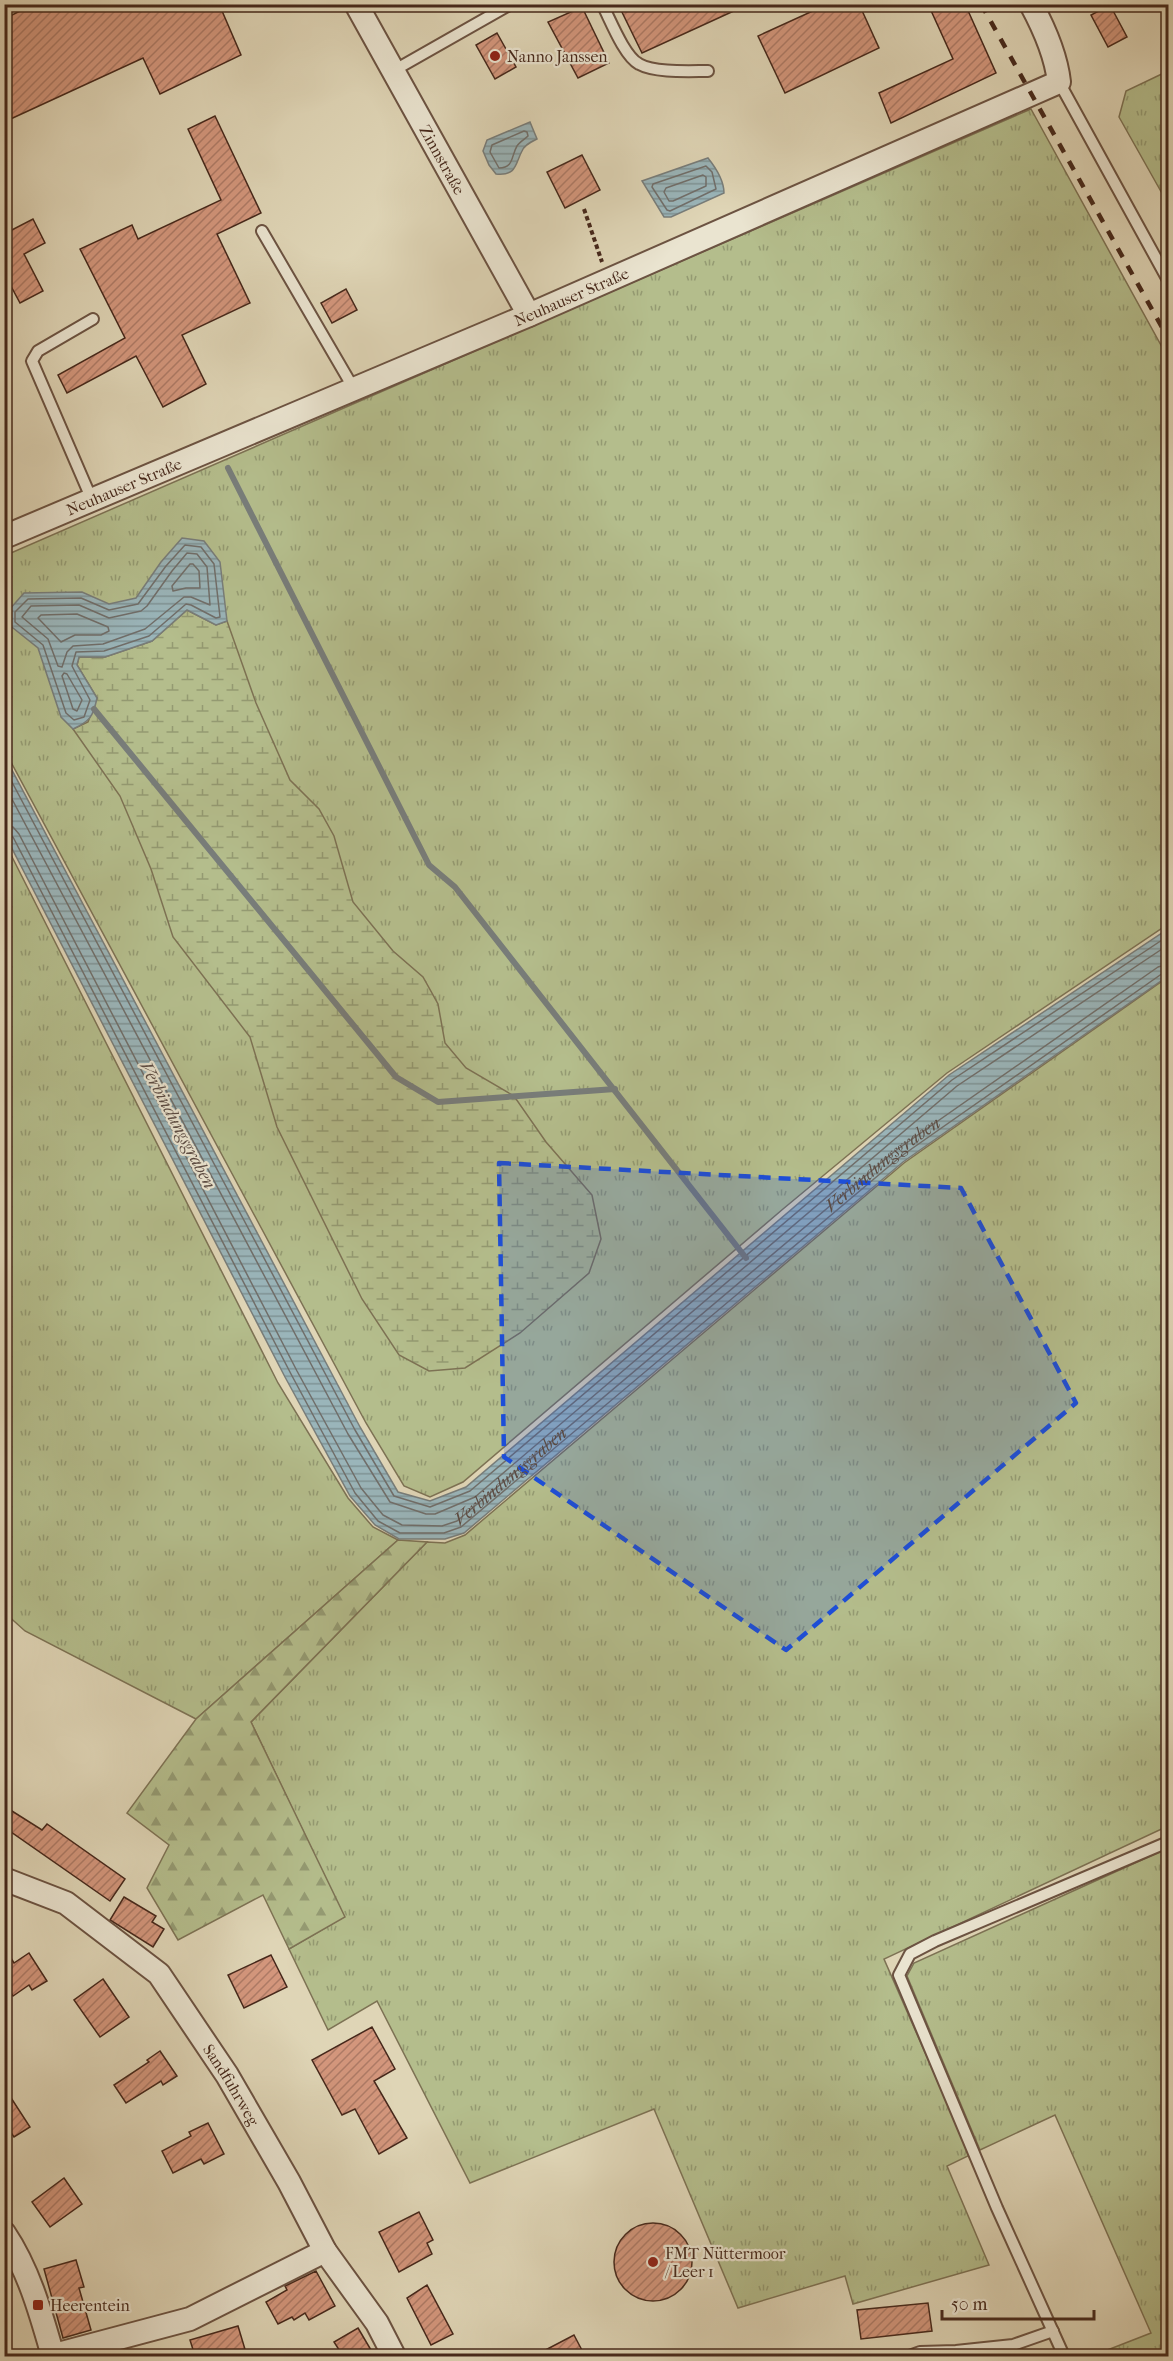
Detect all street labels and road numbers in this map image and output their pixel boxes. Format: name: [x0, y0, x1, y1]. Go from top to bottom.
street label: Zinnstraße: [415, 122, 469, 198]
street label: Neuhauser Straße: [511, 263, 632, 330]
street label: Neuhauser Straße: [64, 454, 184, 520]
street label: Sandfuhrweg: [199, 2041, 263, 2130]

